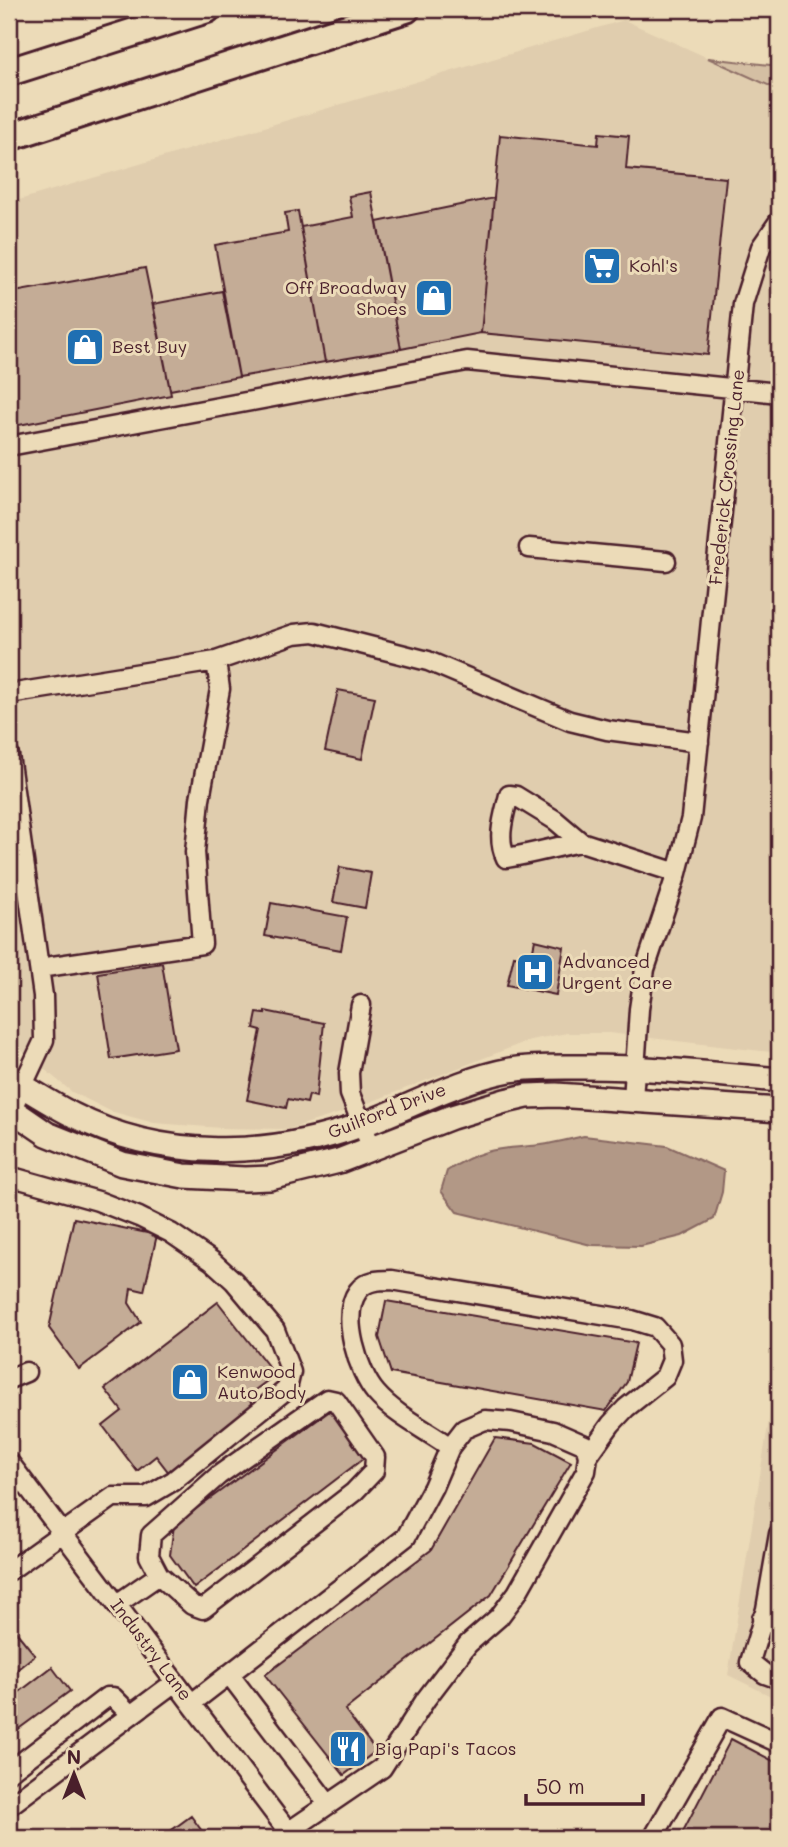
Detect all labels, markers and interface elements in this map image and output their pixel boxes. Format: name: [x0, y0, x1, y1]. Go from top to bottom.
supermarket icon: Kohl's: [581, 245, 623, 287]
place label: Kohl's: [629, 253, 678, 277]
place label: Off Broadway Shoes: [285, 275, 407, 320]
shop icon: Off Broadway Shoes: [413, 277, 455, 319]
shop icon: Best Buy: [64, 326, 106, 368]
place label: Best Buy: [112, 334, 187, 358]
street label: Frederick Crossing Lane: [703, 368, 749, 586]
place label: Advanced Urgent Care: [562, 949, 673, 994]
hospital icon: Advanced Urgent Care: [514, 951, 556, 993]
street label: Guilford Drive: [324, 1077, 449, 1144]
place label: Kenwood Auto Body: [217, 1359, 306, 1404]
shop icon: Kenwood Auto Body: [169, 1361, 211, 1403]
street label: Industry Lane: [106, 1594, 198, 1705]
restaurant icon: Big Papi's Tacos: [327, 1728, 369, 1770]
place label: Big Papi's Tacos: [375, 1736, 516, 1760]
north arrow: [38, 1738, 108, 1808]
text: N: [67, 1744, 81, 1769]
scale bar: [526, 1763, 643, 1807]
text: 50 m: [536, 1772, 585, 1799]

